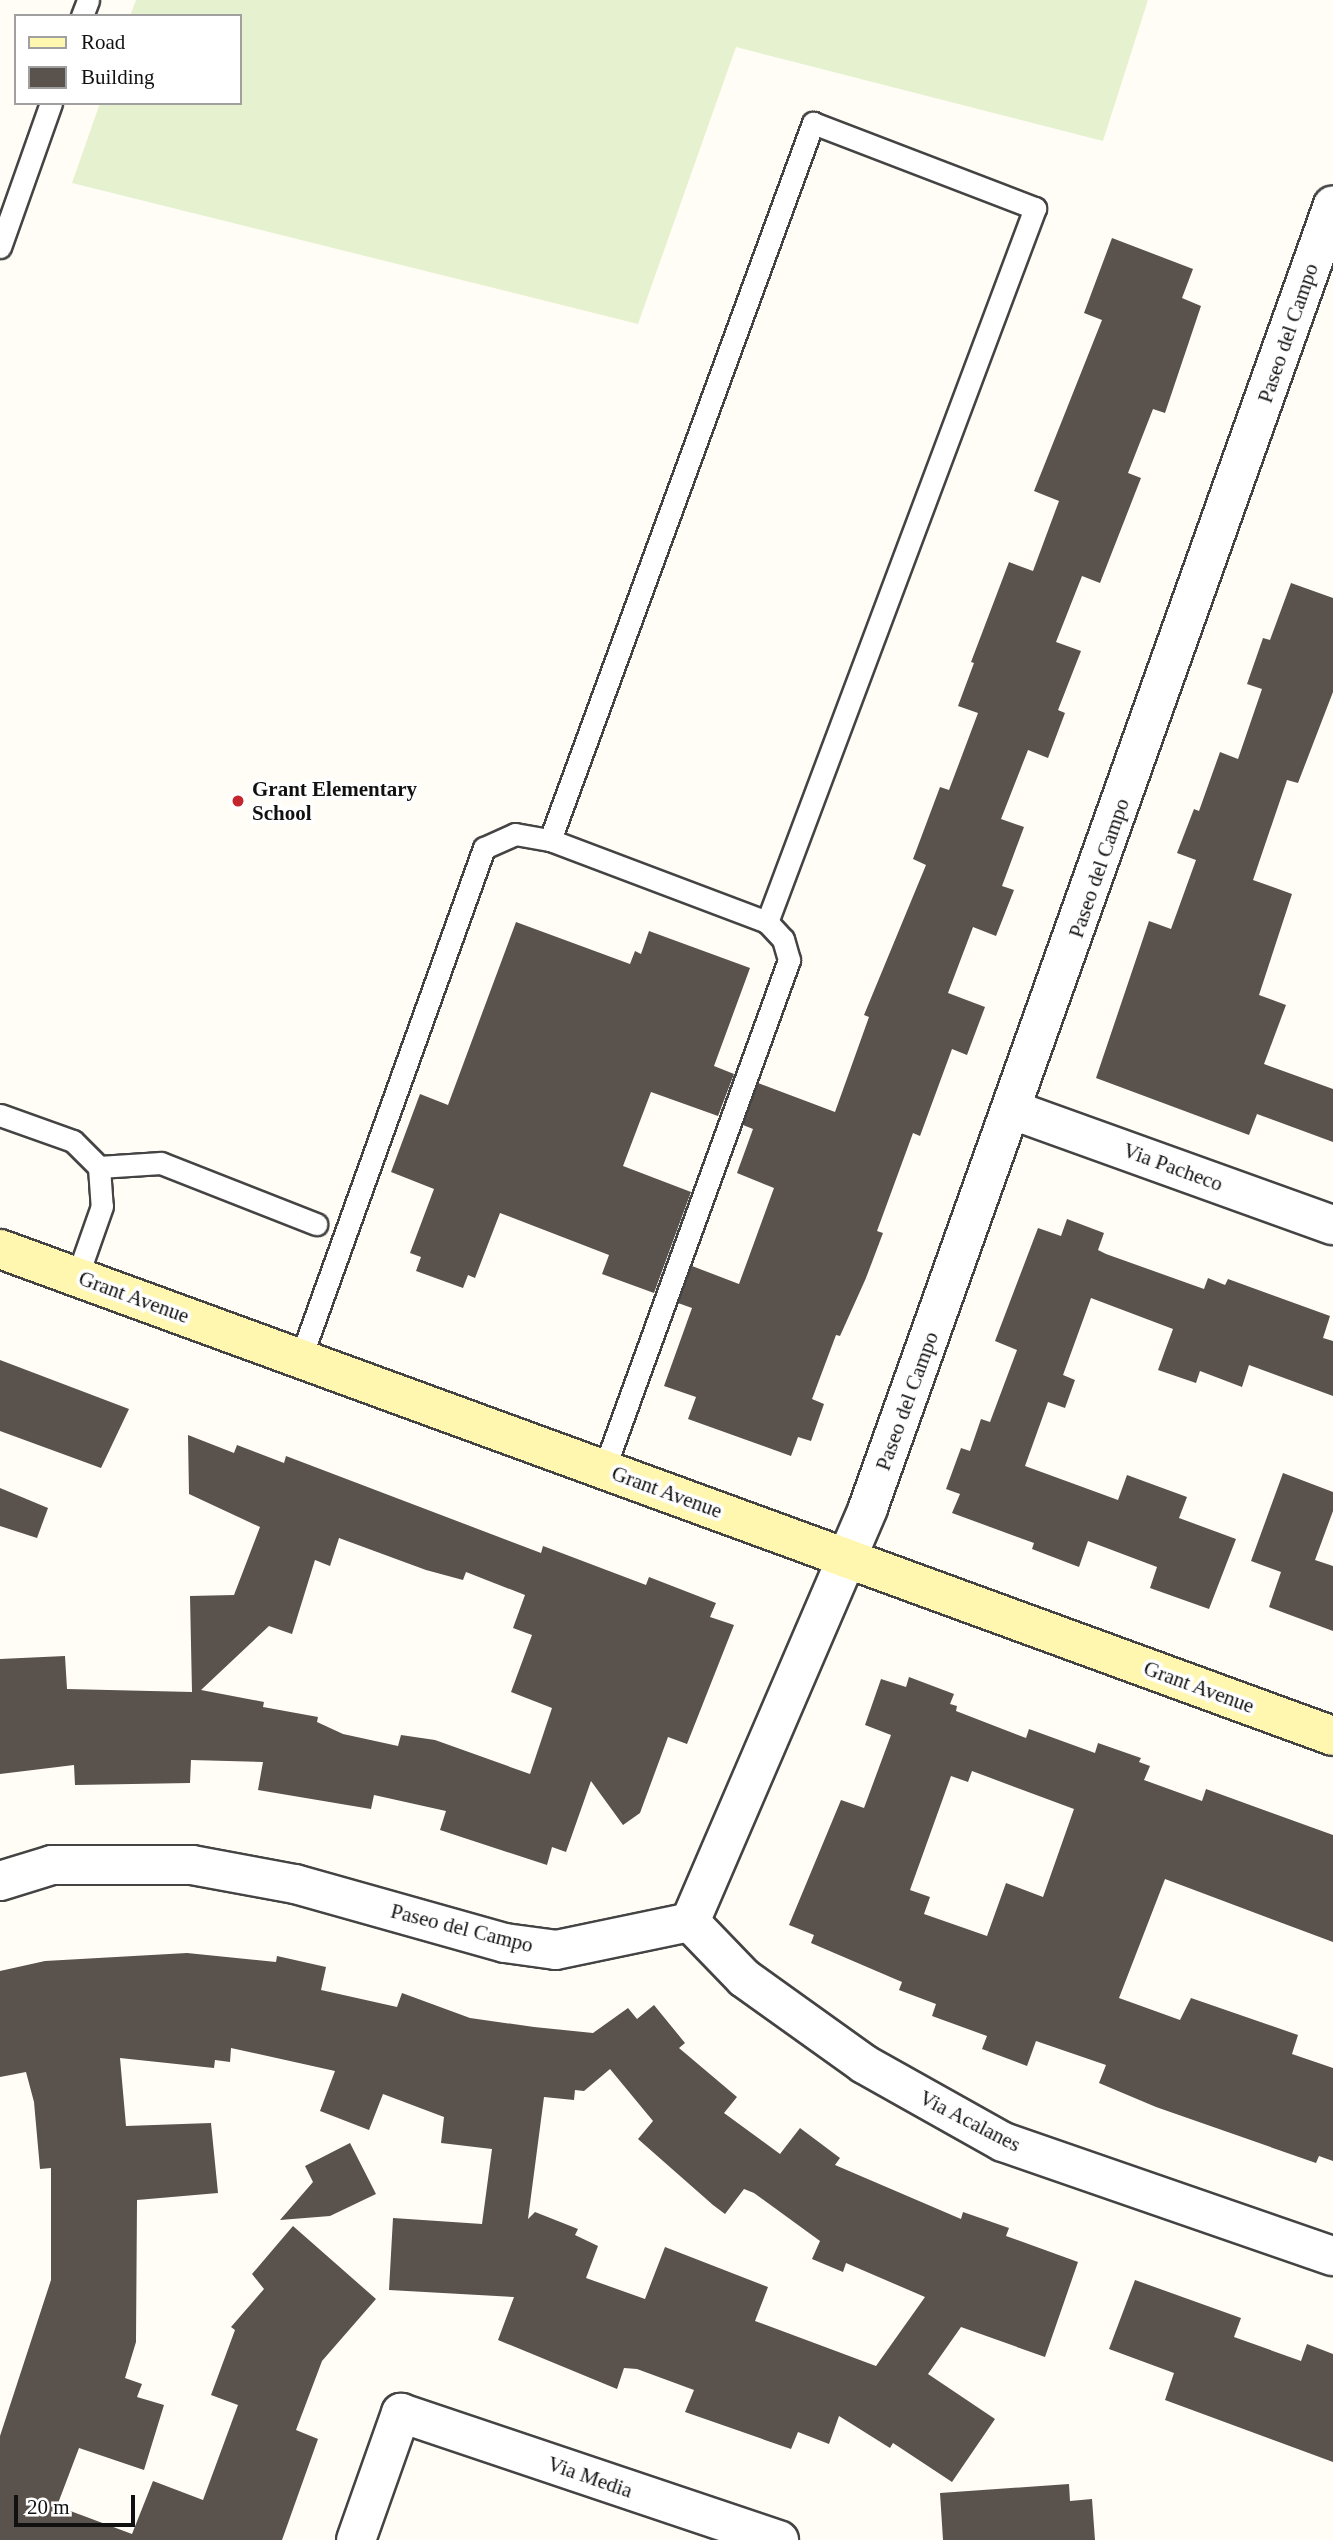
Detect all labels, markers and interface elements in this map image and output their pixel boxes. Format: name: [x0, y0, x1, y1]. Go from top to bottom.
legend: [14, 14, 242, 105]
text: Road: [81, 30, 125, 54]
text: Building: [81, 65, 155, 89]
street label: Paseo del Campo: [1252, 260, 1324, 406]
place label: Grant Elementary School: [252, 776, 417, 826]
marker: Grant Elementary School: [230, 793, 246, 809]
street label: Paseo del Campo: [1063, 795, 1135, 941]
street label: Via Pacheco: [1120, 1137, 1226, 1197]
street label: Grant Avenue: [75, 1265, 193, 1329]
street label: Paseo del Campo: [870, 1328, 944, 1474]
street label: Grant Avenue: [608, 1460, 726, 1524]
street label: Grant Avenue: [1140, 1655, 1258, 1719]
street label: Paseo del Campo: [388, 1898, 536, 1958]
street label: Via Acalanes: [915, 2085, 1025, 2157]
street label: Via Media: [544, 2451, 636, 2503]
scale bar: [18, 2480, 138, 2524]
text: 20 m: [27, 2495, 70, 2519]

